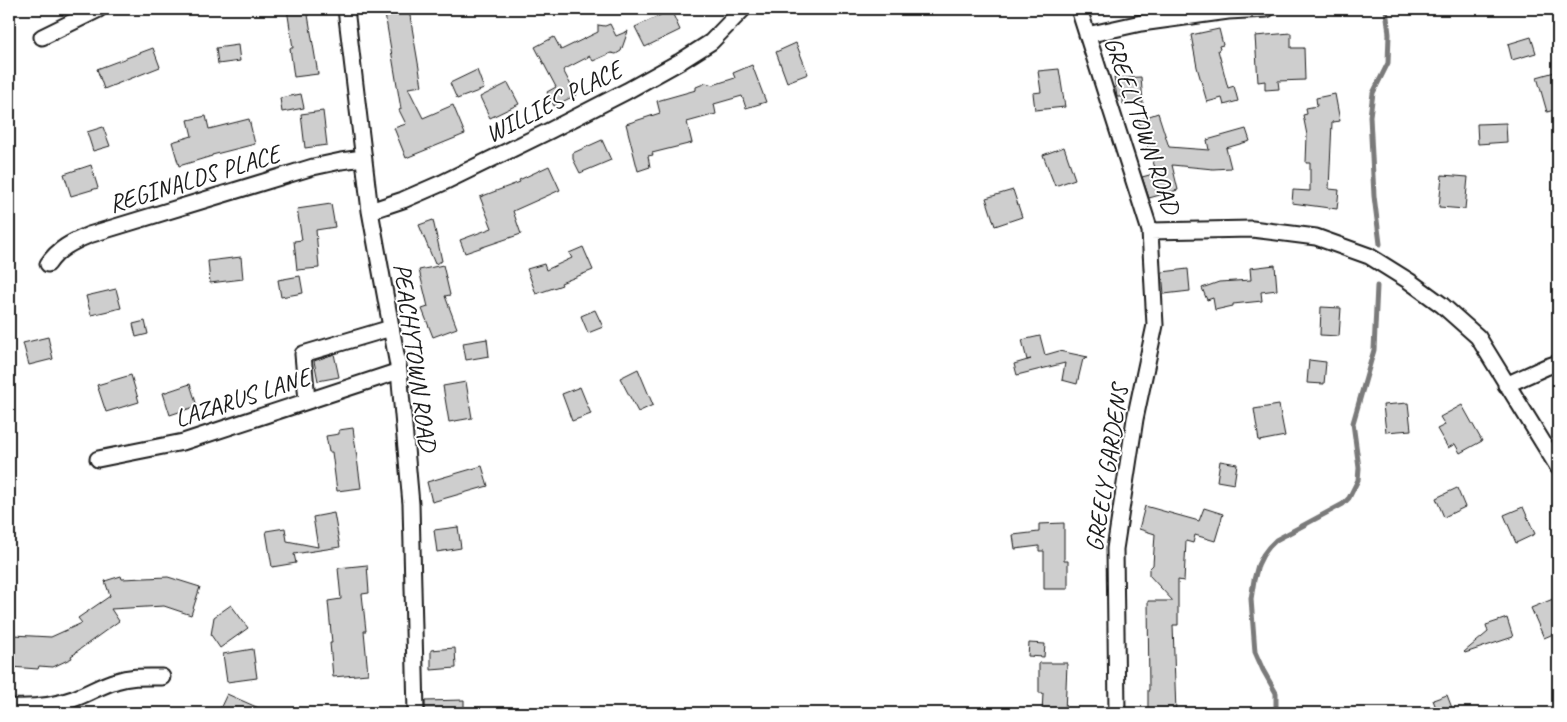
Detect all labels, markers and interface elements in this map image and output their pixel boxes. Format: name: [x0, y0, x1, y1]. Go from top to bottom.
street label: GREELYTOWN ROAD: [1097, 33, 1188, 220]
street label: WILLIES PLACE: [480, 52, 630, 150]
street label: REGINALDS PLACE: [105, 137, 287, 220]
street label: PEACHYTOWN ROAD: [386, 261, 444, 456]
street label: LAZARUS LANE: [171, 360, 317, 435]
street label: GREELY GARDENS: [1078, 379, 1137, 554]

